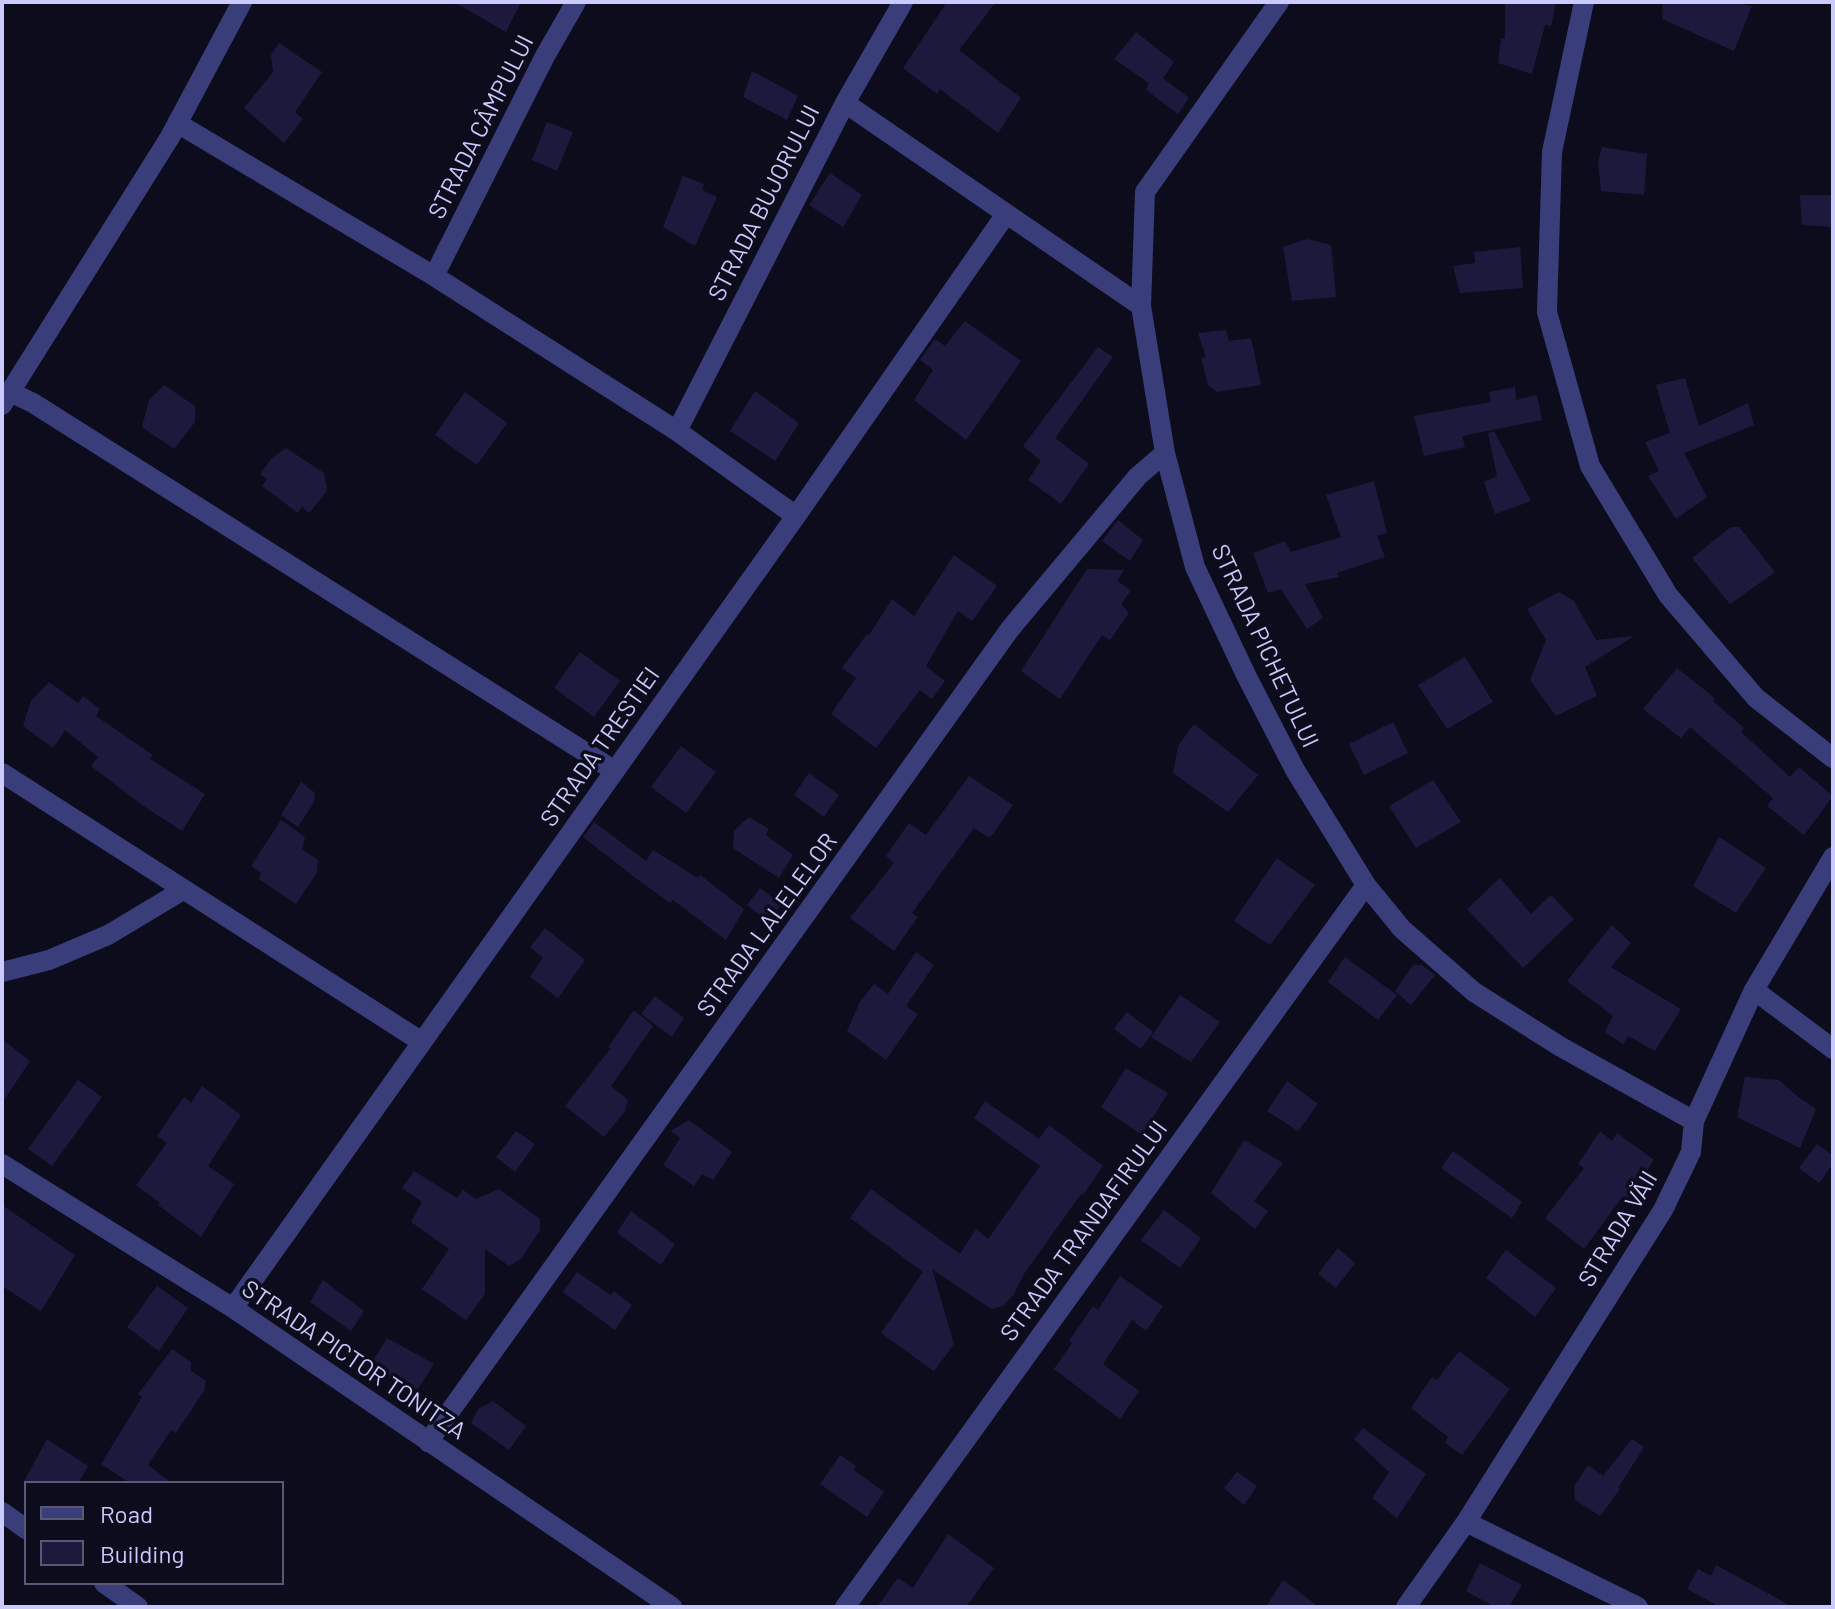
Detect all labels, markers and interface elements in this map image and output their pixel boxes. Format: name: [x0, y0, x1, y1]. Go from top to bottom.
street label: STRADA CÂMPULUI: [422, 30, 540, 224]
street label: STRADA BUJORULUI: [702, 100, 826, 306]
street label: STRADA PICHETULUI: [1205, 540, 1325, 752]
street label: STRADA TRESTIEI: [534, 662, 666, 832]
street label: STRADA LALELELOR: [691, 828, 843, 1022]
street label: STRADA TRANDAFIRULUI: [994, 1115, 1174, 1347]
street label: STRADA VĂII: [1572, 1166, 1664, 1292]
street label: STRADA PICTOR TONITZA: [237, 1274, 471, 1446]
legend: [24, 1481, 284, 1585]
text: Road: [100, 1499, 153, 1528]
text: Building: [100, 1539, 184, 1568]

